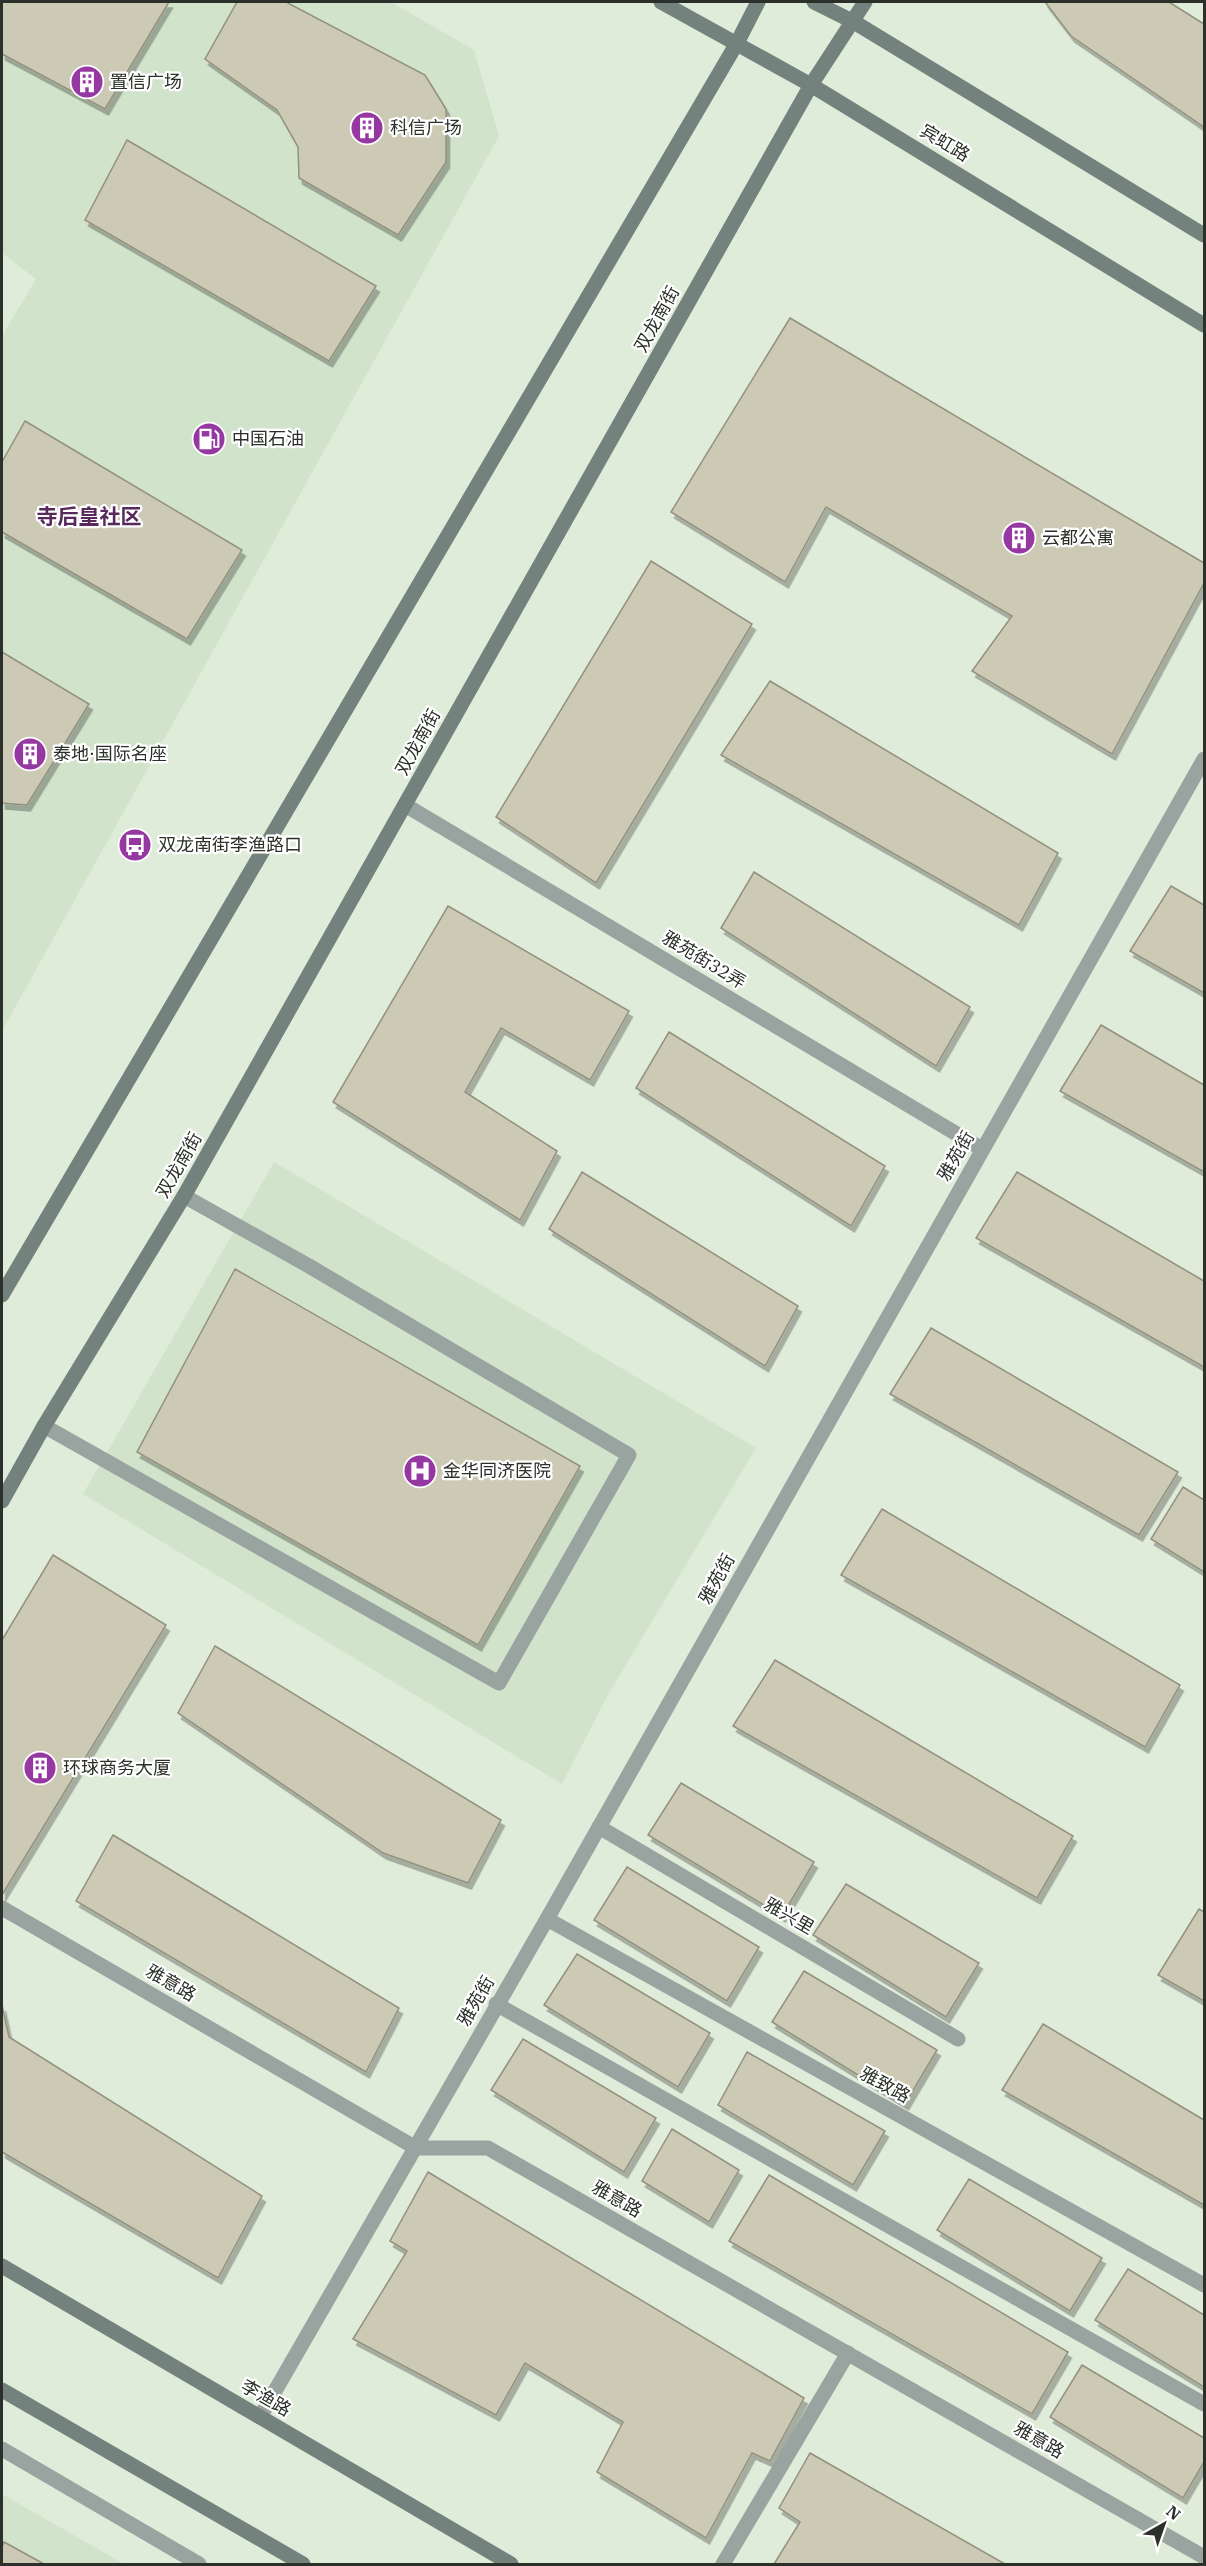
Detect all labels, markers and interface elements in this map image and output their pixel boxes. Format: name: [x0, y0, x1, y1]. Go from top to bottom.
building icon: 置信广场: [69, 64, 105, 100]
place label: 置信广场: [110, 70, 182, 93]
building icon: 科信广场: [349, 110, 385, 146]
place label: 科信广场: [390, 116, 462, 139]
street label: 宾虹路: [916, 119, 974, 166]
street label: 双龙南街: [629, 282, 684, 356]
fuel station icon: 中国石油: [191, 421, 227, 457]
place label: 中国石油: [232, 427, 304, 450]
district label: 寺后皇社区: [37, 502, 142, 530]
building icon: 云都公寓: [1001, 520, 1037, 556]
place label: 云都公寓: [1042, 526, 1114, 549]
street label: 双龙南街: [390, 705, 445, 779]
building icon: 泰地·国际名座: [12, 736, 48, 772]
place label: 泰地·国际名座: [53, 742, 167, 765]
bus stop icon: 双龙南街李渔路口: [117, 827, 153, 863]
place label: 双龙南街李渔路口: [158, 833, 302, 856]
street label: 雅苑街32弄: [658, 926, 750, 994]
street label: 雅苑街: [932, 1127, 979, 1185]
street label: 双龙南街: [151, 1128, 207, 1202]
hospital icon: 金华同济医院: [402, 1453, 438, 1489]
place label: 金华同济医院: [443, 1459, 551, 1482]
street label: 雅苑街: [693, 1550, 740, 1608]
building icon: 环球商务大厦: [22, 1750, 58, 1786]
place label: 环球商务大厦: [63, 1756, 171, 1779]
street label: 雅兴里: [760, 1892, 818, 1939]
street label: 雅意路: [142, 1959, 200, 2006]
street label: 雅苑街: [452, 1972, 499, 2030]
street label: 雅致路: [856, 2061, 914, 2108]
street label: 雅意路: [588, 2175, 646, 2222]
street label: 李渔路: [237, 2374, 295, 2421]
street label: 雅意路: [1010, 2416, 1068, 2463]
north arrow: [1134, 2494, 1194, 2554]
text: N: [1162, 2501, 1185, 2524]

